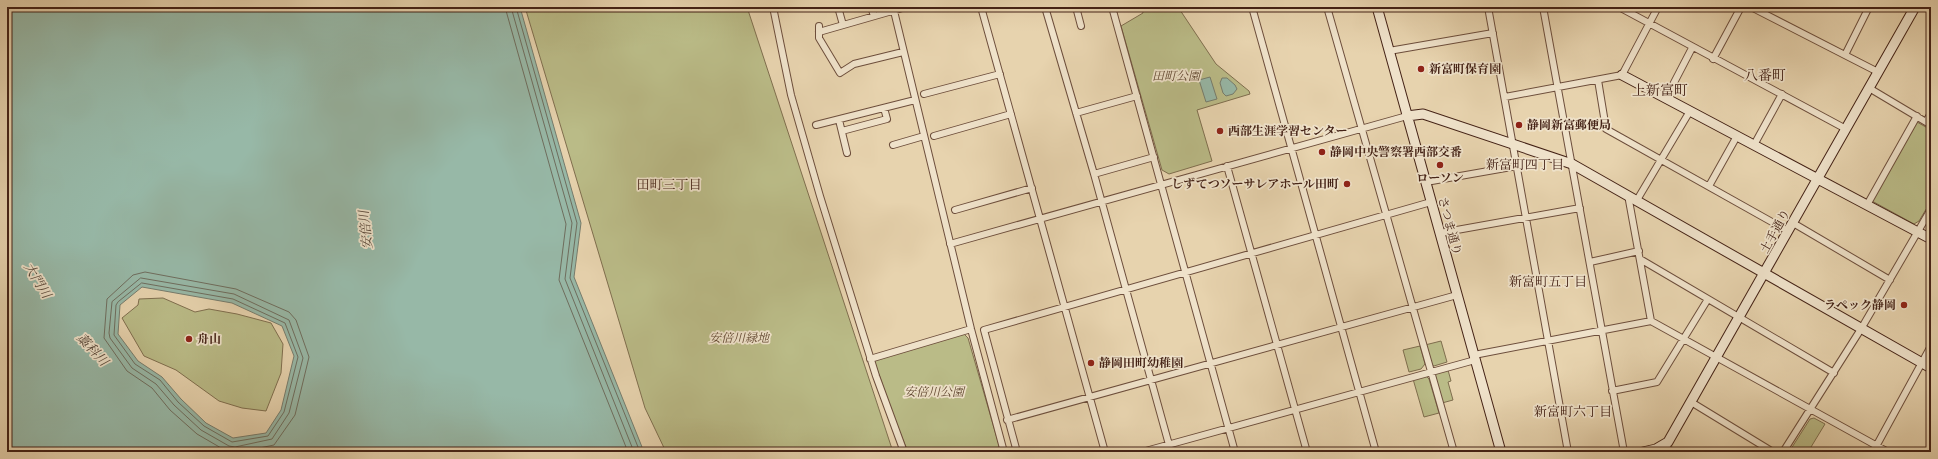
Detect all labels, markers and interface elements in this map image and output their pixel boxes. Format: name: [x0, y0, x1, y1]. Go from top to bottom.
place label: 新富町保育園: [1429, 62, 1501, 78]
marker: 新富町保育園: [1416, 64, 1426, 74]
district label: 八番町: [1744, 67, 1786, 86]
park label: 田町公園: [1152, 69, 1202, 85]
district label: 上新富町: [1632, 82, 1688, 101]
place label: 静岡新富郵便局: [1527, 118, 1611, 134]
marker: 静岡新富郵便局: [1514, 120, 1524, 130]
place label: 西部生涯学習センター: [1228, 124, 1348, 140]
marker: 西部生涯学習センター: [1215, 126, 1225, 136]
place label: 静岡中央警察署西部交番: [1330, 145, 1462, 161]
marker: 静岡中央警察署西部交番: [1317, 147, 1327, 157]
district label: 新富町四丁目: [1486, 157, 1564, 175]
marker: ローソン: [1435, 160, 1445, 170]
place label: ローソン: [1416, 171, 1464, 187]
district label: 田町三丁目: [636, 177, 702, 195]
place label: しずてつソーサレアホール田町: [1171, 177, 1339, 193]
marker: しずてつソーサレアホール田町: [1342, 179, 1352, 189]
street label: さつま通り: [1434, 195, 1465, 257]
water label: 安倍川: [356, 207, 378, 250]
street label: 土手通り: [1757, 207, 1795, 256]
water label: 大門川: [18, 260, 55, 304]
district label: 新富町五丁目: [1509, 274, 1587, 292]
place label: ラペック静岡: [1824, 298, 1896, 314]
marker: ラペック静岡: [1899, 300, 1909, 310]
water label: 藁科川: [72, 330, 113, 372]
park label: 安倍川緑地: [709, 331, 771, 347]
place label: 舟山: [197, 332, 221, 348]
marker: 舟山: [184, 334, 194, 344]
place label: 静岡田町幼稚園: [1099, 356, 1183, 372]
marker: 静岡田町幼稚園: [1086, 358, 1096, 368]
park label: 安倍川公園: [904, 385, 966, 401]
district label: 新富町六丁目: [1534, 404, 1612, 422]

